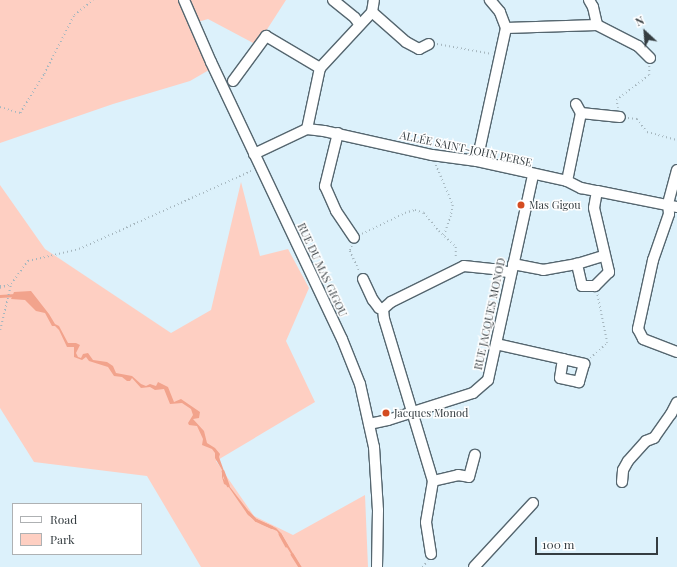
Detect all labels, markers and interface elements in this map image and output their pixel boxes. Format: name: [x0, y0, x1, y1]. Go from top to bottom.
north arrow: [625, 12, 665, 52]
text: N: [633, 12, 646, 29]
street label: ALLÉE SAINT-JOHN PERSE: [399, 129, 533, 169]
place label: Mas Gigou: [529, 198, 581, 212]
marker: Mas Gigou: [516, 200, 526, 210]
street label: RUE DU MAS GIGOU: [294, 221, 350, 319]
street label: RUE JACQUES MONOD: [472, 257, 508, 371]
place label: Jacques Monod: [394, 406, 468, 420]
marker: Jacques Monod: [381, 408, 391, 418]
legend: [12, 503, 142, 555]
text: Road: [50, 511, 77, 527]
scale bar: [537, 529, 660, 555]
text: Park: [50, 531, 75, 547]
text: 100 m: [542, 536, 574, 552]

